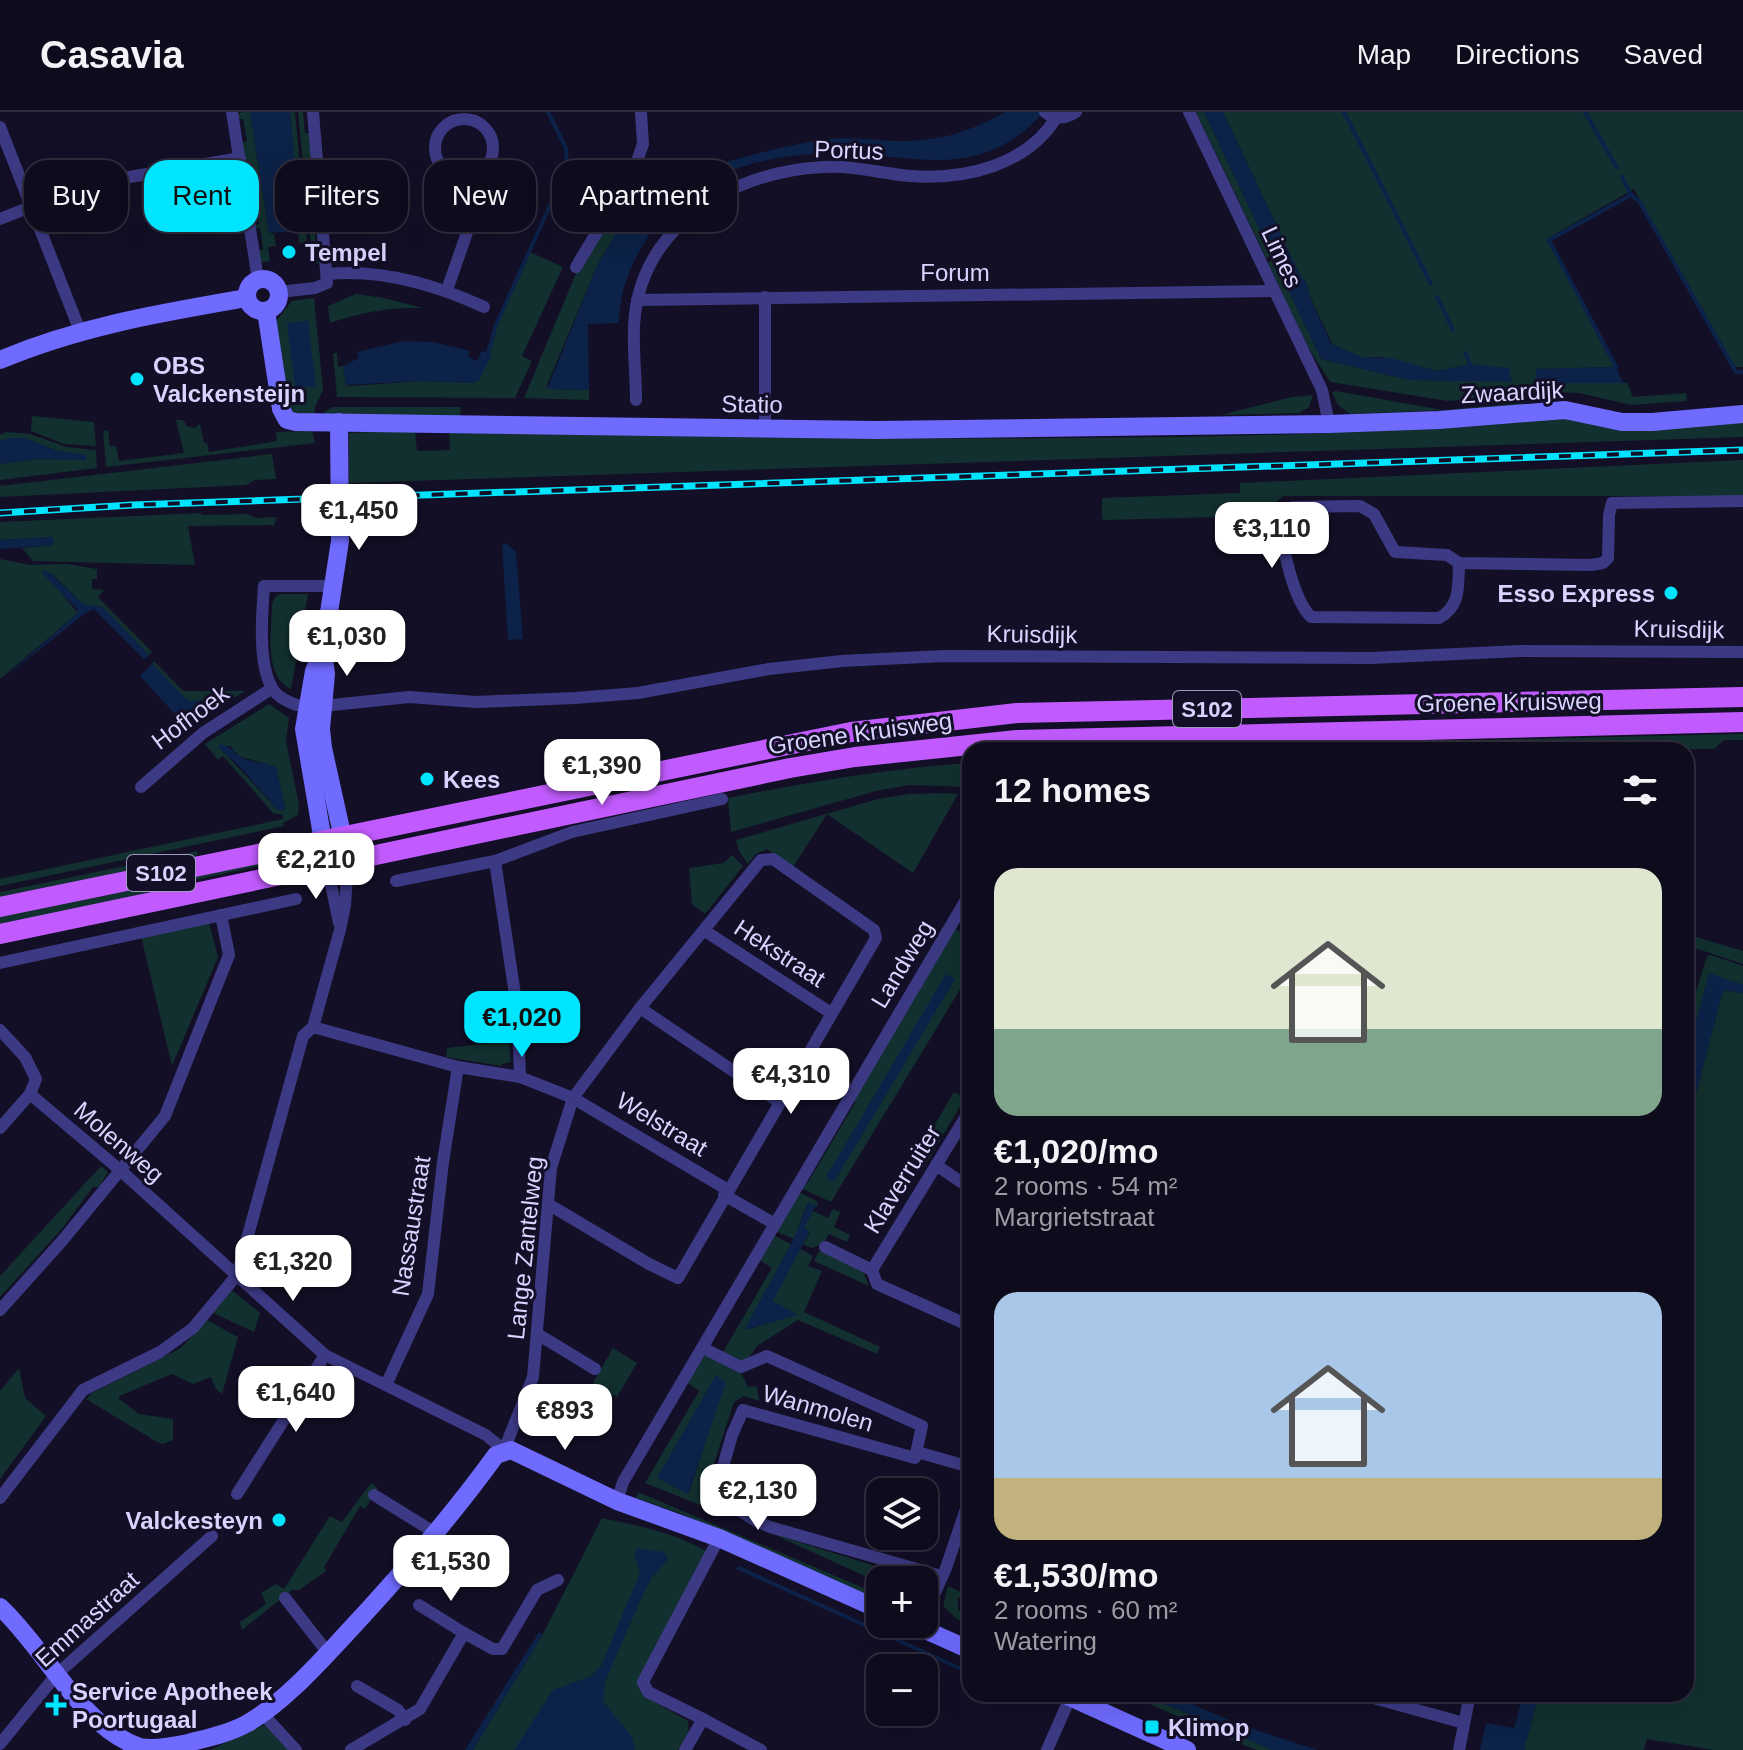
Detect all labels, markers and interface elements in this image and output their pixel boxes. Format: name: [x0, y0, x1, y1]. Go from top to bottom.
text: Casavia: [40, 34, 184, 76]
text: Map: [1357, 39, 1411, 70]
text: Directions: [1455, 39, 1580, 70]
text: Saved: [1624, 39, 1703, 70]
street label: Portus: [814, 135, 884, 165]
chip: Buy: [24, 160, 128, 232]
chip: Rent: [144, 160, 259, 232]
chip: Filters: [275, 160, 408, 232]
chip: New: [424, 160, 536, 232]
chip: Apartment: [552, 160, 737, 232]
street label: Limes: [1256, 222, 1308, 292]
place label: Tempel: [305, 239, 387, 266]
marker: Tempel: [280, 243, 298, 261]
street label: Forum: [920, 259, 990, 286]
place label: OBS Valckensteijn: [153, 352, 305, 407]
marker: OBS Valckensteijn: [128, 370, 146, 388]
street label: Zwaardijk: [1460, 376, 1565, 408]
street label: Statio: [721, 390, 783, 418]
pin: €1,450: [294, 484, 424, 552]
text: €1,450: [319, 495, 399, 525]
pin: €3,110: [1207, 502, 1337, 570]
text: €3,110: [1233, 513, 1311, 543]
place label: Esso Express: [1498, 580, 1655, 607]
marker: Esso Express: [1662, 584, 1680, 602]
pin: €1,030: [282, 610, 412, 678]
street label: Kruisdijk: [1633, 615, 1726, 643]
street label: Kruisdijk: [986, 620, 1079, 648]
text: €1,030: [307, 621, 387, 651]
street label: Hofhoek: [146, 679, 235, 755]
street label: Groene Kruisweg: [1416, 687, 1602, 717]
road number: S102: [1173, 691, 1241, 727]
street label: Groene Kruisweg: [766, 707, 954, 759]
pin: €1,390: [537, 739, 667, 807]
text: €1,390: [562, 750, 642, 780]
place label: Kees: [443, 766, 500, 793]
icon: filters: [1618, 768, 1662, 812]
marker: Kees: [418, 770, 436, 788]
text: 12 homes: [994, 771, 1151, 809]
pin: €2,210: [251, 833, 381, 901]
text: €2,210: [276, 844, 356, 874]
road number: S102: [127, 855, 195, 891]
street label: Hekstraat: [730, 914, 831, 992]
street label: Landweg: [865, 915, 939, 1013]
icon: home: [1256, 920, 1400, 1064]
pin: €1,020: [457, 991, 587, 1059]
text: €1,020: [482, 1002, 562, 1032]
pin: €4,310: [726, 1048, 856, 1116]
text: €4,310: [751, 1059, 831, 1089]
street label: Welstraat: [612, 1086, 712, 1162]
street label: Molenweg: [69, 1096, 169, 1188]
street label: Klaverruiter: [858, 1120, 946, 1238]
text: €1,020/mo: [994, 1132, 1158, 1170]
street label: Nassaustraat: [387, 1154, 435, 1298]
street label: Lange Zantelweg: [502, 1155, 548, 1341]
text: 2 rooms · 54 m²: [994, 1171, 1178, 1201]
text: Margrietstraat: [994, 1202, 1154, 1232]
pin: €1,320: [228, 1235, 358, 1303]
text: €1,320: [253, 1246, 333, 1276]
icon: home: [1256, 1344, 1400, 1488]
pin: €1,640: [231, 1366, 361, 1434]
text: €1,640: [256, 1377, 336, 1407]
street label: Wanmolen: [760, 1379, 876, 1437]
pin: €893: [518, 1384, 612, 1452]
text: €893: [536, 1395, 594, 1425]
pin: €2,130: [693, 1464, 823, 1532]
text: €2,130: [718, 1475, 798, 1505]
map controls: [866, 1478, 938, 1726]
button: layers: [866, 1478, 938, 1550]
place label: Valckesteyn: [126, 1507, 263, 1534]
marker: Valckesteyn: [270, 1511, 288, 1529]
pin: €1,530: [386, 1535, 516, 1603]
text: €1,530: [411, 1546, 491, 1576]
text: €1,530/mo: [994, 1556, 1158, 1594]
street label: Emmastraat: [30, 1565, 144, 1672]
button: +: [866, 1566, 938, 1638]
text: 2 rooms · 60 m²: [994, 1595, 1178, 1625]
text: Watering: [994, 1626, 1097, 1656]
button: −: [866, 1654, 938, 1726]
place label: Service Apotheek Poortugaal: [72, 1678, 273, 1733]
marker: Service Apotheek Poortugaal: [47, 1696, 65, 1714]
place label: Klimop: [1168, 1714, 1249, 1741]
marker: Klimop: [1143, 1718, 1161, 1736]

